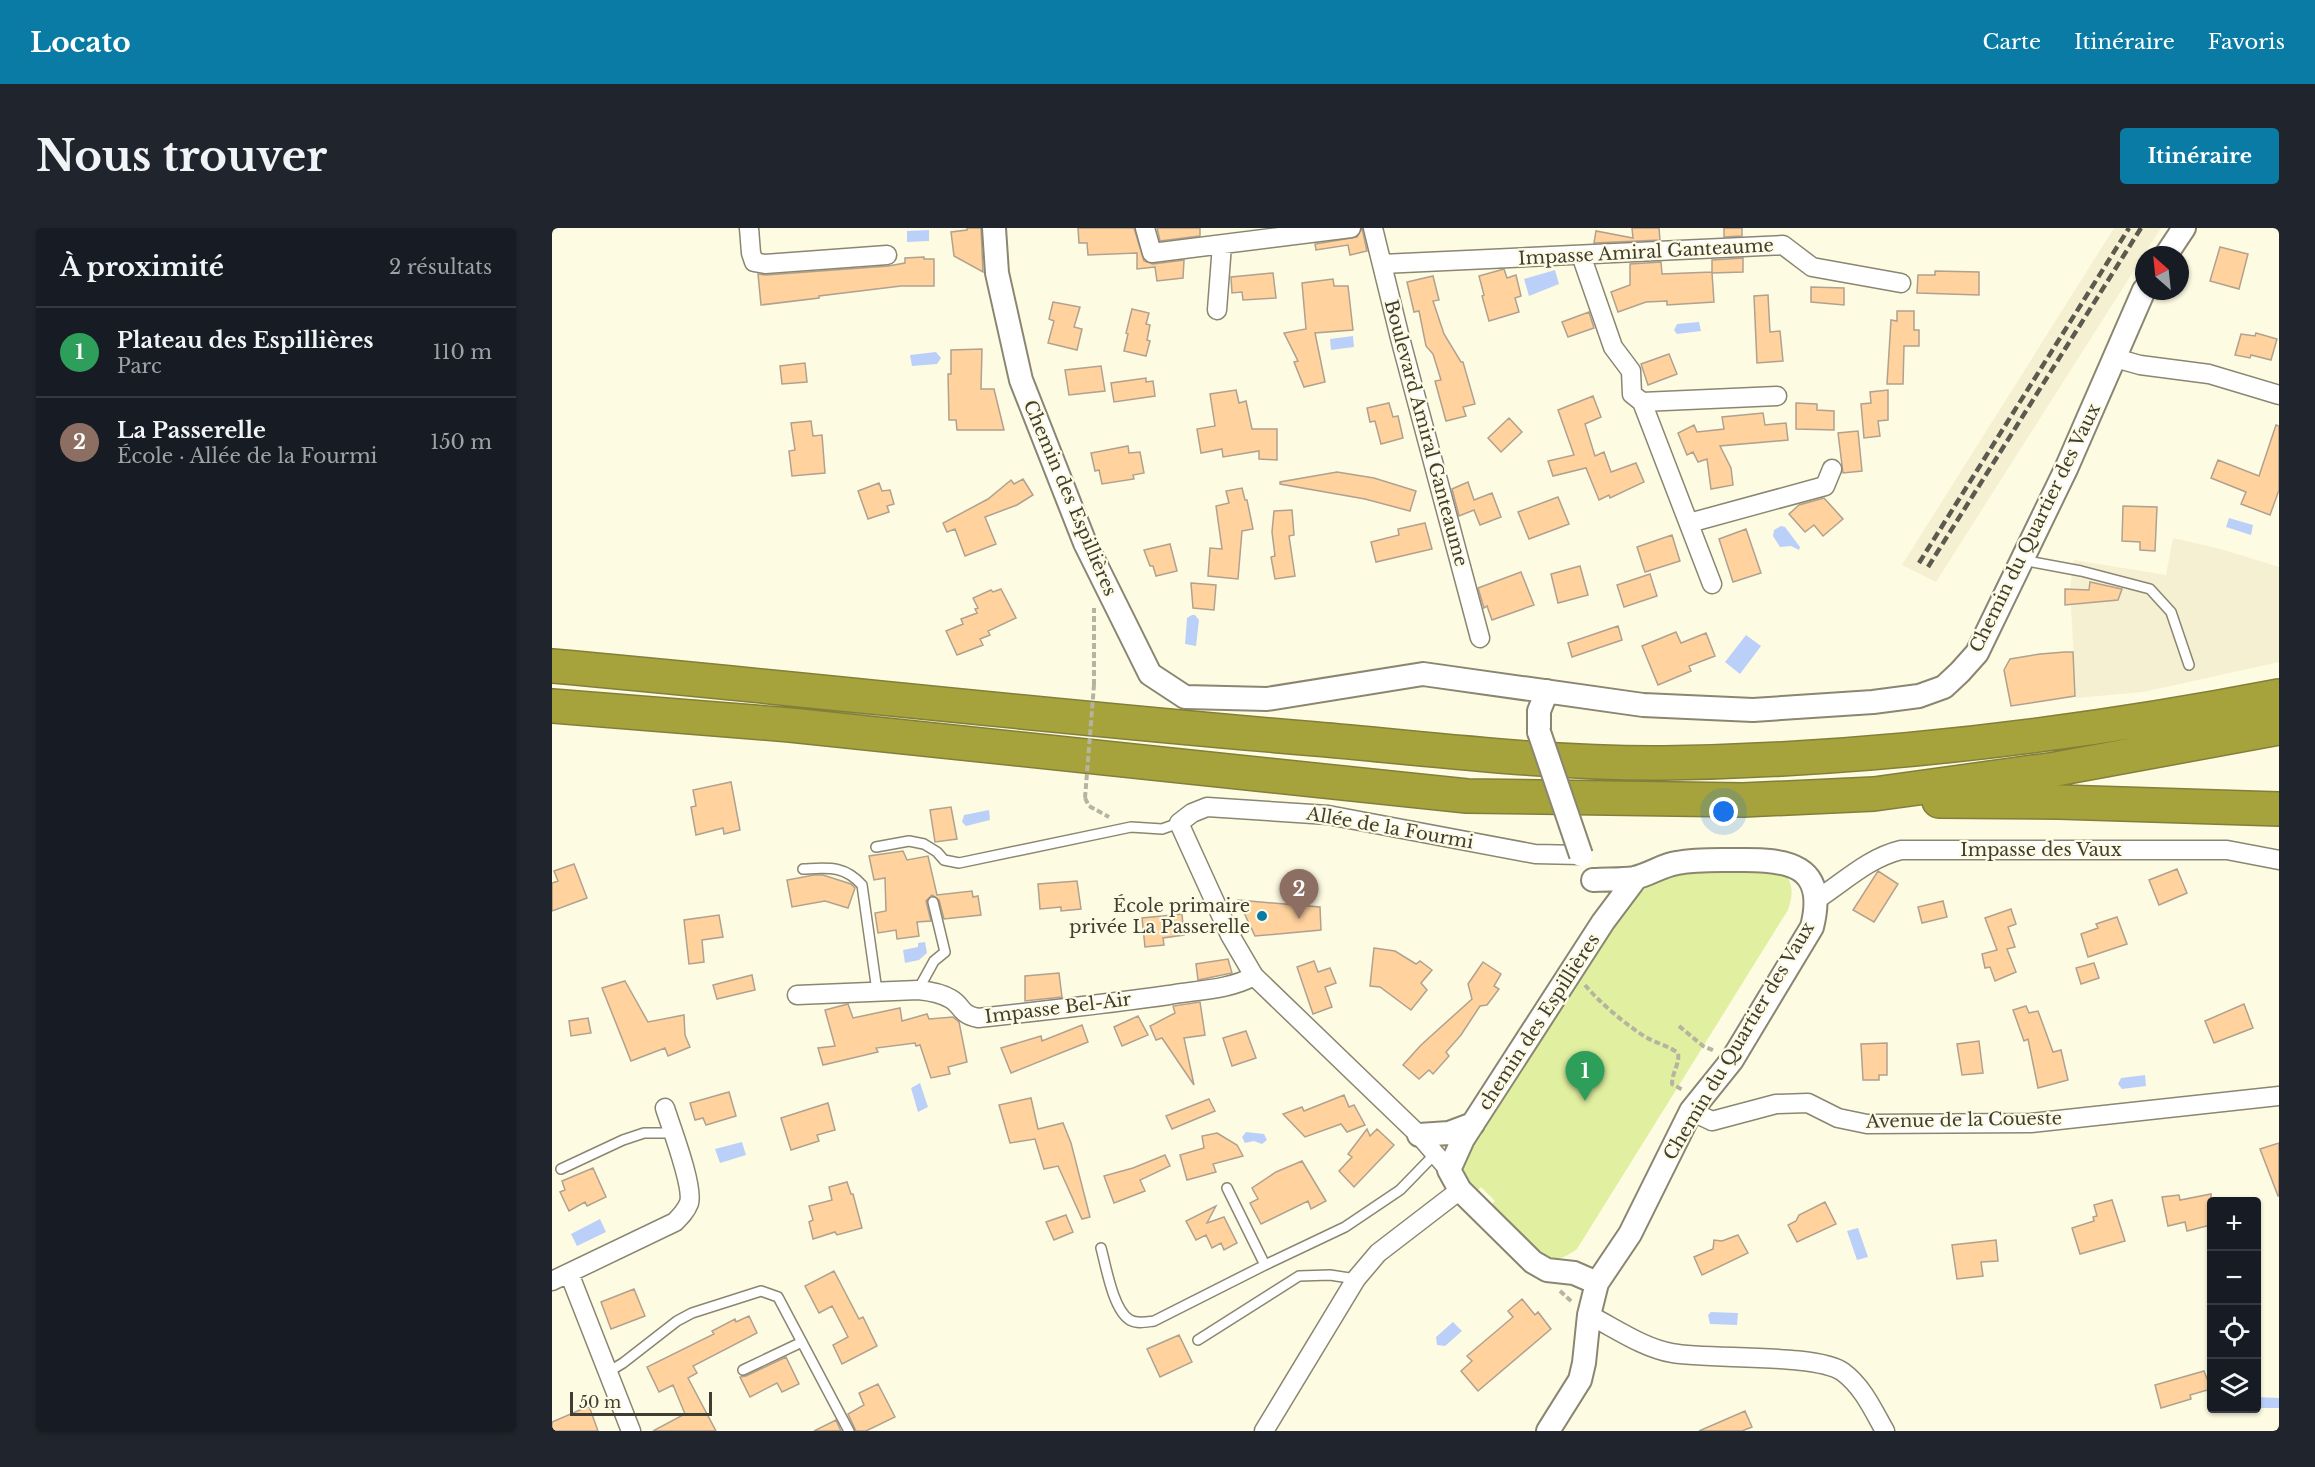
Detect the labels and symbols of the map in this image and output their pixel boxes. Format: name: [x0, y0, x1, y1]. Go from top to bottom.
street label: Impasse Amiral Ganteaume: [1518, 234, 1774, 270]
north arrow: [2135, 246, 2189, 300]
street label: Boulevard Amiral Ganteaume: [1380, 297, 1472, 569]
street label: Chemin des Espillières: [1019, 397, 1121, 599]
street label: Chemin du Quartier des Vaux: [1965, 400, 2105, 656]
your location: [1709, 797, 1738, 826]
street label: Allée de la Fourmi: [1304, 802, 1475, 854]
street label: Impasse des Vaux: [1960, 839, 2122, 861]
pin: 2: [1280, 870, 1318, 919]
place label: École primaire privée La Passerelle: [1069, 894, 1250, 938]
marker: École primaire privée La Passerelle: [1255, 909, 1269, 923]
street label: Chemin du Quartier des Vaux: [1659, 918, 1819, 1164]
street label: chemin des Espillières: [1474, 930, 1604, 1114]
street label: Impasse Bel-Air: [984, 988, 1133, 1028]
pin: 1: [1566, 1052, 1604, 1101]
street label: Avenue de la Coueste: [1865, 1107, 2062, 1133]
scale bar: [570, 1389, 712, 1416]

